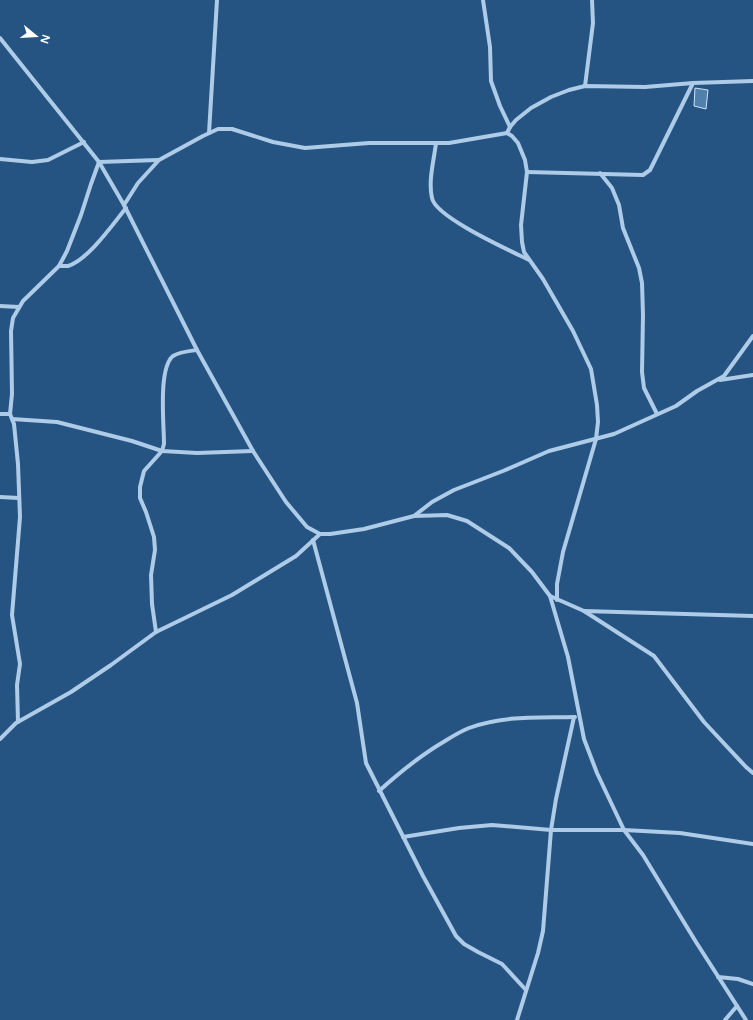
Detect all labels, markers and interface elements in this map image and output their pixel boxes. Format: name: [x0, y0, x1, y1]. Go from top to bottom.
north arrow: [16, 16, 56, 56]
text: N: [37, 33, 53, 45]

